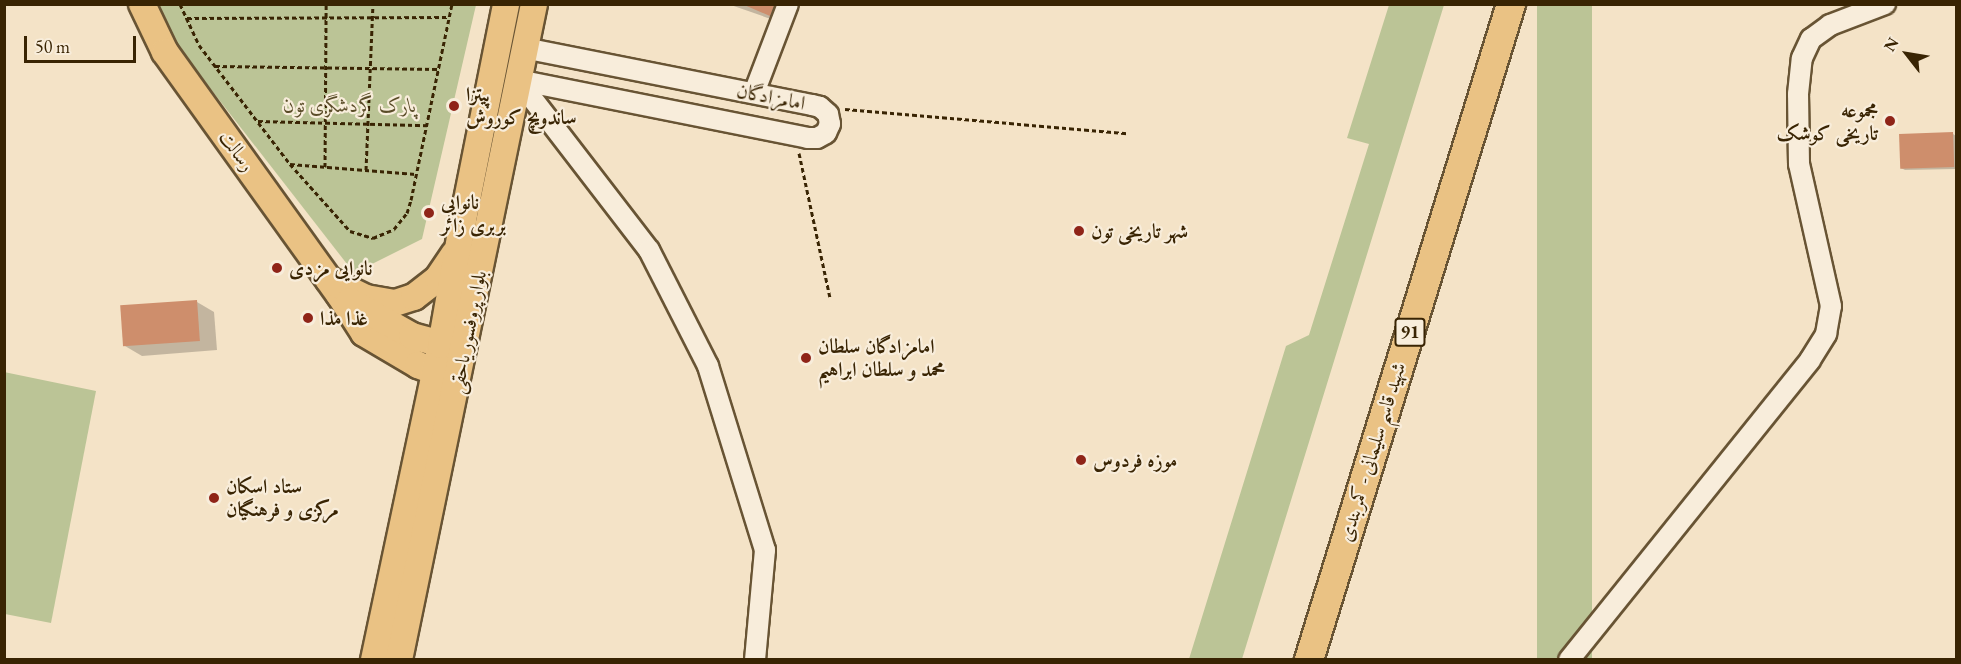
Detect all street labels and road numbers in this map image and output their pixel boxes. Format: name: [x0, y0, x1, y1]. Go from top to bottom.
street label: امامزادگان: [735, 79, 807, 115]
street label: رسالت: [214, 126, 260, 176]
street label: بلوار پروفسور یاحقی: [444, 268, 492, 396]
road number: 91: [1394, 317, 1426, 347]
street label: شهید قاسم سلیمانی - کمربندی: [1333, 360, 1411, 544]

